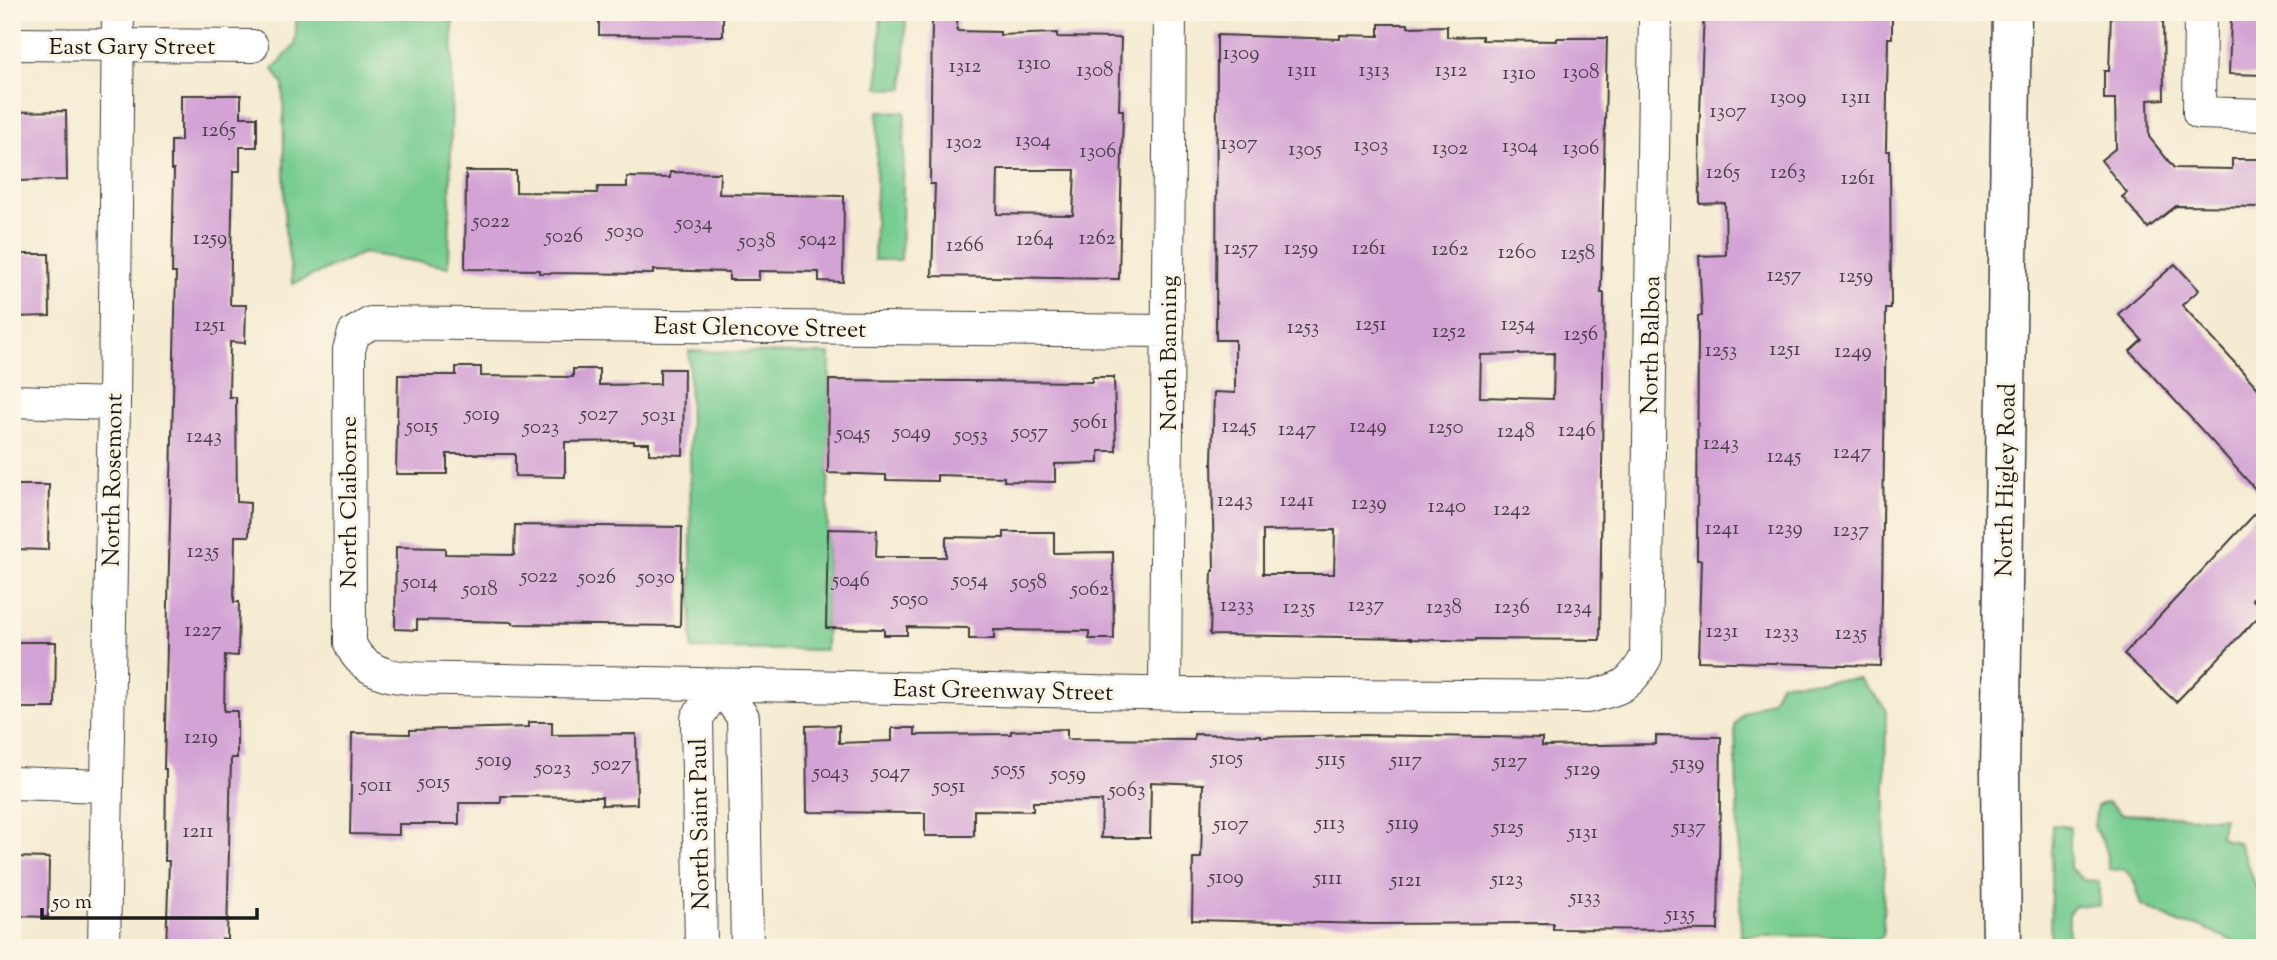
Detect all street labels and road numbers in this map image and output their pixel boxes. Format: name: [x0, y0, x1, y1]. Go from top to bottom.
street label: East Gary Street: [49, 31, 215, 65]
street label: North Banning: [1153, 275, 1187, 431]
street label: North Balboa: [1634, 275, 1670, 415]
street label: East Glencove Street: [653, 310, 867, 348]
street label: North Higley Road: [1988, 382, 2026, 577]
street label: North Rosemont: [95, 393, 133, 567]
street label: North Claiborne: [333, 416, 367, 588]
street label: East Greenway Street: [892, 673, 1114, 711]
street label: North Saint Paul: [682, 737, 720, 910]

